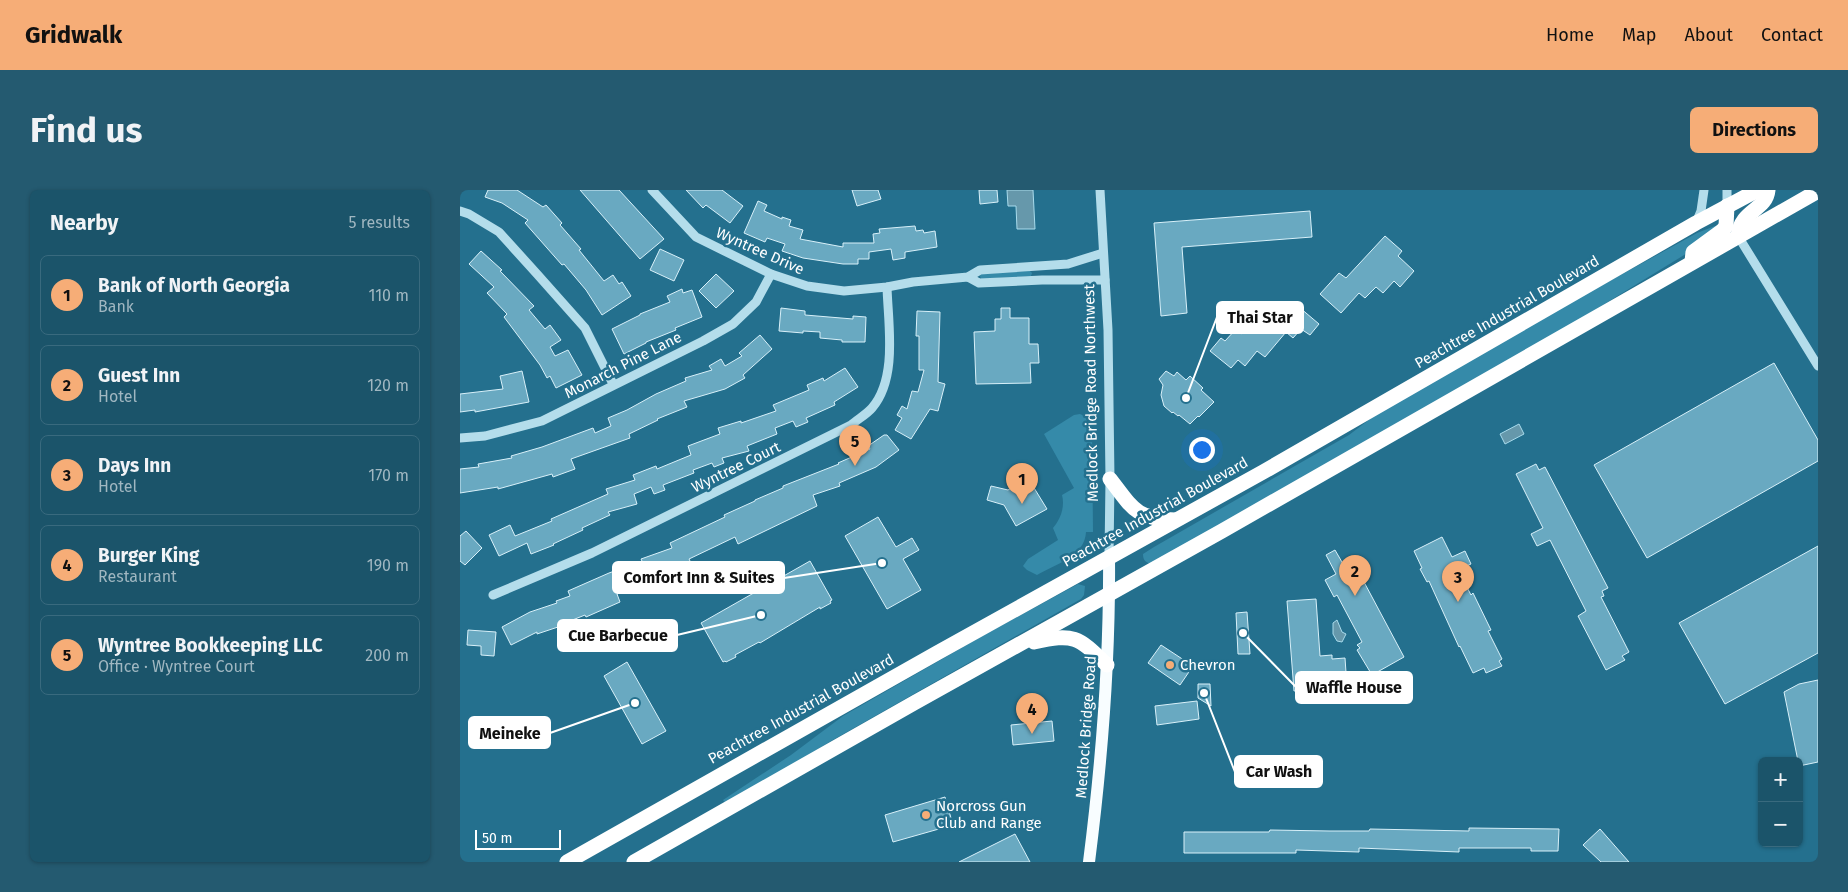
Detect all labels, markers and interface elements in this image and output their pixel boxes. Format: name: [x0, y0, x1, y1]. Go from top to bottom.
text: Gridwalk: [25, 21, 122, 49]
text: Home: [1546, 24, 1594, 46]
text: Map: [1622, 24, 1656, 46]
text: About: [1684, 24, 1733, 46]
text: Contact: [1761, 24, 1823, 46]
button: Directions: [1690, 107, 1818, 153]
text: Find us: [30, 109, 142, 151]
text: Nearby: [50, 210, 118, 236]
text: 5 results: [349, 213, 410, 232]
street label: Wyntree Drive: [713, 223, 807, 279]
street label: Peachtree Industrial Boulevard: [1412, 252, 1602, 372]
text: Bank of North Georgia: [98, 274, 290, 297]
street label: Medlock Bridge Road Northwest: [1080, 284, 1102, 502]
text: 1: [63, 286, 71, 305]
text: 110 m: [368, 286, 409, 305]
text: Bank: [98, 297, 134, 316]
callout: Thai Star: [1217, 302, 1303, 333]
text: Thai Star: [1227, 308, 1293, 327]
street label: Monarch Pine Lane: [561, 328, 685, 402]
text: Guest Inn: [98, 364, 180, 387]
text: 2: [63, 376, 71, 395]
text: 120 m: [367, 376, 409, 395]
text: Hotel: [98, 387, 137, 406]
pin: 5: [839, 425, 871, 466]
your location: [1189, 437, 1215, 463]
street label: Wyntree Court: [689, 438, 784, 496]
street label: Peachtree Industrial Boulevard: [1059, 453, 1251, 571]
text: Days Inn: [98, 454, 171, 477]
pin: 1: [1006, 463, 1038, 504]
text: 3: [63, 466, 71, 485]
text: 170 m: [368, 466, 409, 485]
text: Hotel: [98, 477, 137, 496]
text: Burger King: [98, 544, 199, 567]
pin: 2: [1339, 555, 1371, 596]
text: 4: [62, 556, 72, 575]
text: 190 m: [367, 556, 409, 575]
pin: 3: [1442, 561, 1474, 602]
callout: Comfort Inn & Suites: [613, 562, 784, 593]
text: Restaurant: [98, 567, 177, 586]
text: Comfort Inn & Suites: [623, 568, 775, 587]
callout: Cue Barbecue: [558, 620, 677, 651]
text: Cue Barbecue: [568, 626, 668, 645]
text: Wyntree Bookkeeping LLC: [98, 634, 323, 657]
text: 5: [63, 646, 71, 665]
text: 200 m: [365, 646, 409, 665]
street label: Peachtree Industrial Boulevard: [705, 650, 897, 768]
street label: Medlock Bridge Road: [1072, 655, 1100, 799]
place label: Chevron: [1180, 656, 1235, 674]
text: Office · Wyntree Court: [98, 657, 255, 676]
marker: Chevron: [1164, 659, 1176, 671]
callout: Waffle House: [1296, 672, 1412, 703]
text: Waffle House: [1306, 678, 1402, 697]
pin: 4: [1016, 693, 1048, 734]
callout: Meineke: [469, 717, 550, 748]
text: Meineke: [479, 724, 541, 743]
callout: Car Wash: [1235, 756, 1322, 787]
map controls: [1758, 757, 1803, 847]
button: +: [1758, 757, 1803, 802]
text: Car Wash: [1246, 762, 1312, 781]
place label: Norcross Gun Club and Range: [936, 797, 1042, 832]
button: −: [1758, 802, 1803, 847]
marker: Norcross Gun Club and Range: [920, 809, 932, 821]
scale bar: [475, 827, 561, 850]
text: 50 m: [482, 830, 513, 847]

